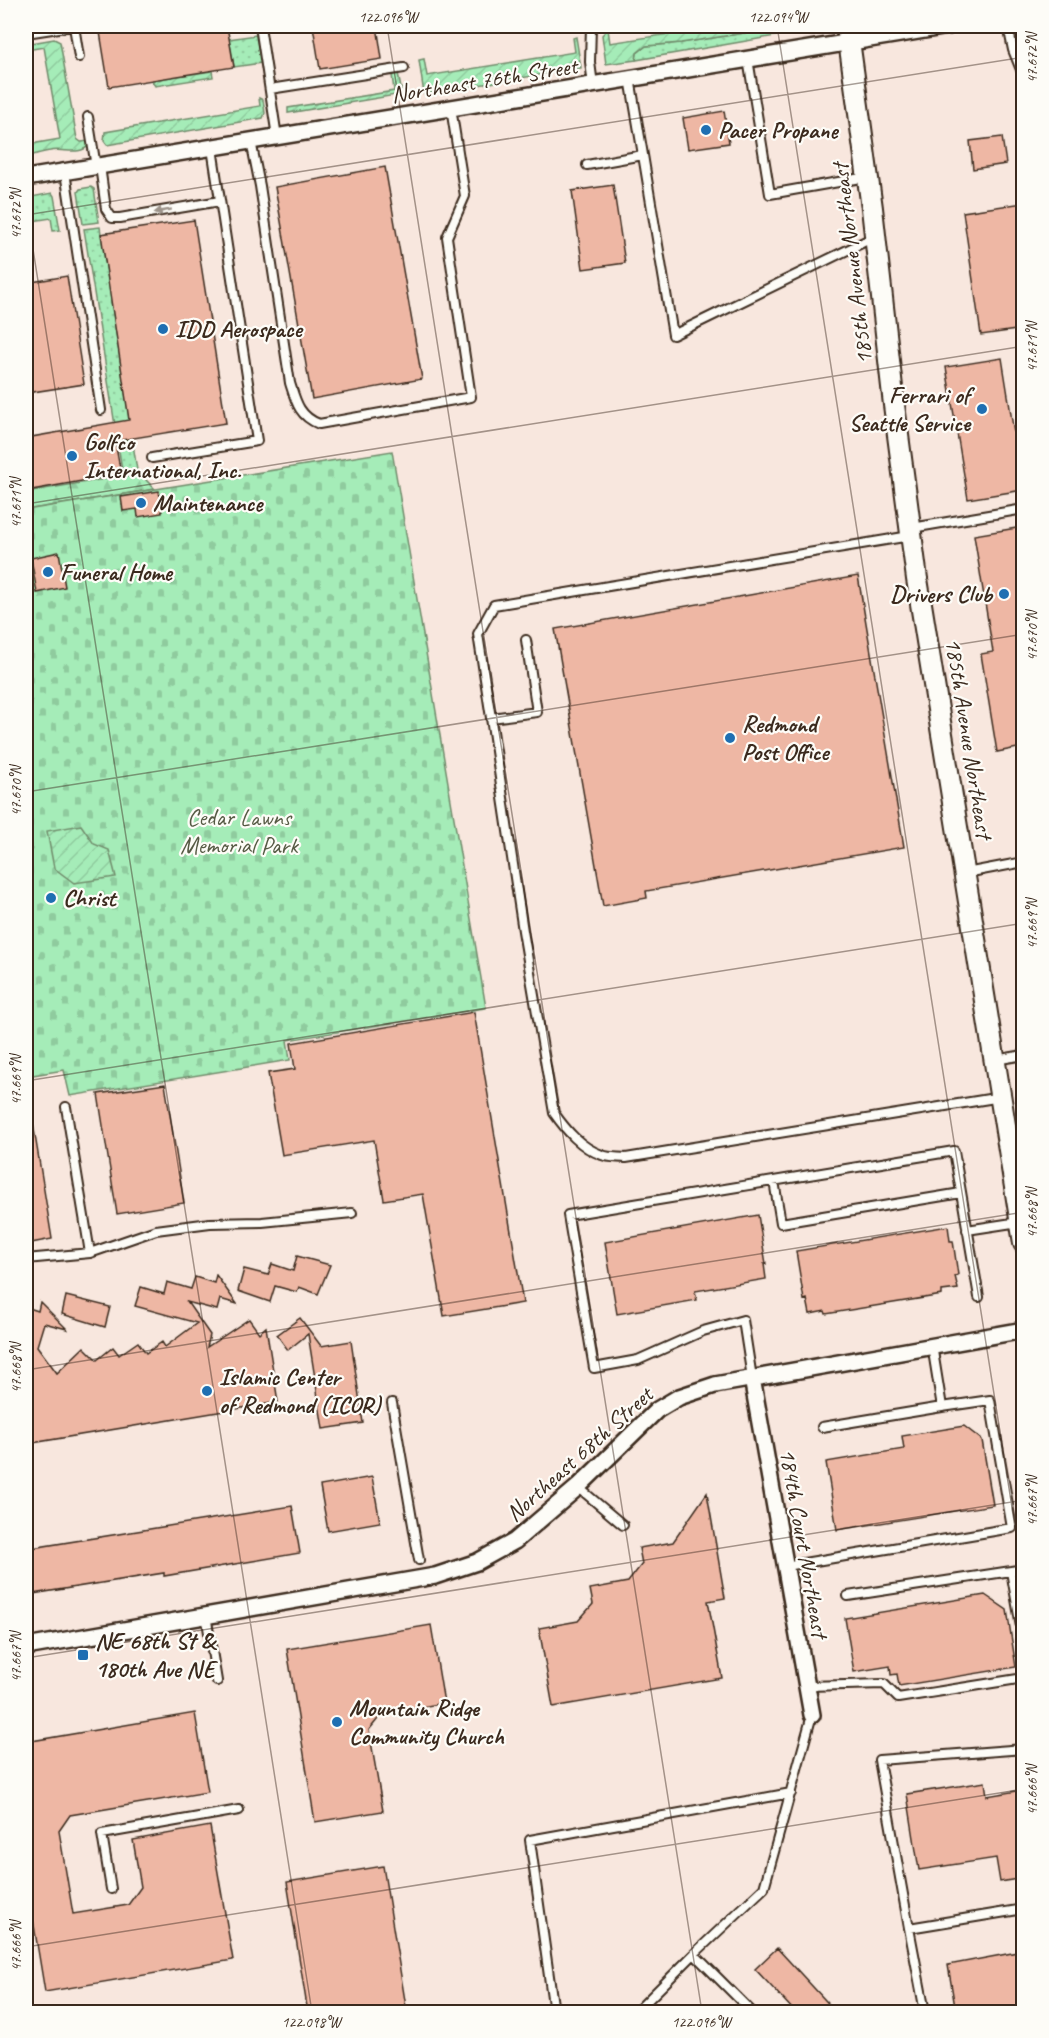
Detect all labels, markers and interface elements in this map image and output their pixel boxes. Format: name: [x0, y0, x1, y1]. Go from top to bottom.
text: 122.096°W: [359, 8, 420, 27]
text: 122.094°W: [749, 8, 810, 27]
text: 47.672°N: [1023, 30, 1042, 83]
street label: Northeast 76th Street: [389, 50, 581, 110]
place label: Pacer Propane: [718, 115, 839, 145]
marker: Pacer Propane: [699, 123, 713, 137]
street label: 185th Avenue Northeast: [824, 159, 879, 366]
text: 47.672°N: [7, 186, 26, 239]
one-way arrow: [153, 207, 172, 216]
place label: IDD Aerospace: [175, 314, 303, 344]
text: 47.671°N: [1023, 319, 1042, 372]
marker: IDD Aerospace: [156, 322, 170, 336]
place label: Ferrari of Seattle Service: [849, 380, 976, 438]
marker: Ferrari of Seattle Service: [975, 402, 989, 416]
place label: Golfco International, Inc.: [84, 427, 242, 485]
marker: Golfco International, Inc.: [65, 449, 79, 463]
text: 47.671°N: [7, 475, 26, 528]
place label: Maintenance: [153, 488, 264, 518]
marker: Maintenance: [134, 496, 148, 510]
place label: Funeral Home: [60, 557, 174, 587]
marker: Funeral Home: [41, 565, 55, 579]
place label: Drivers Club: [890, 579, 994, 609]
marker: Drivers Club: [997, 587, 1011, 601]
text: 47.670°N: [1023, 608, 1042, 661]
street label: 185th Avenue Northeast: [938, 636, 1000, 843]
place label: Redmond Post Office: [742, 709, 830, 767]
marker: Redmond Post Office: [723, 731, 737, 745]
text: 47.670°N: [7, 763, 26, 816]
park label: Cedar Lawns Memorial Park: [180, 802, 300, 860]
place label: Christ: [63, 883, 119, 913]
marker: Christ: [44, 891, 58, 905]
text: 47.669°N: [1023, 896, 1042, 949]
text: 47.669°N: [7, 1052, 26, 1105]
text: 47.668°N: [1023, 1185, 1042, 1238]
text: 47.668°N: [7, 1340, 26, 1393]
place label: Islamic Center of Redmond (ICOR): [219, 1362, 383, 1420]
street label: Northeast 68th Street: [499, 1379, 660, 1528]
marker: Islamic Center of Redmond (ICOR): [200, 1384, 214, 1398]
street label: 184th Court Northeast: [773, 1446, 836, 1643]
text: 47.667°N: [1023, 1473, 1042, 1526]
place label: NE 68th St & 180th Ave NE: [95, 1626, 218, 1684]
text: 47.667°N: [7, 1629, 26, 1682]
marker: NE 68th St & 180th Ave NE: [76, 1648, 90, 1662]
place label: Mountain Ridge Community Church: [349, 1693, 505, 1751]
marker: Mountain Ridge Community Church: [330, 1715, 344, 1729]
text: 47.666°N: [1023, 1762, 1042, 1815]
text: 47.666°N: [7, 1918, 26, 1971]
text: 122.098°W: [282, 2013, 343, 2032]
text: 122.096°W: [672, 2013, 733, 2032]

